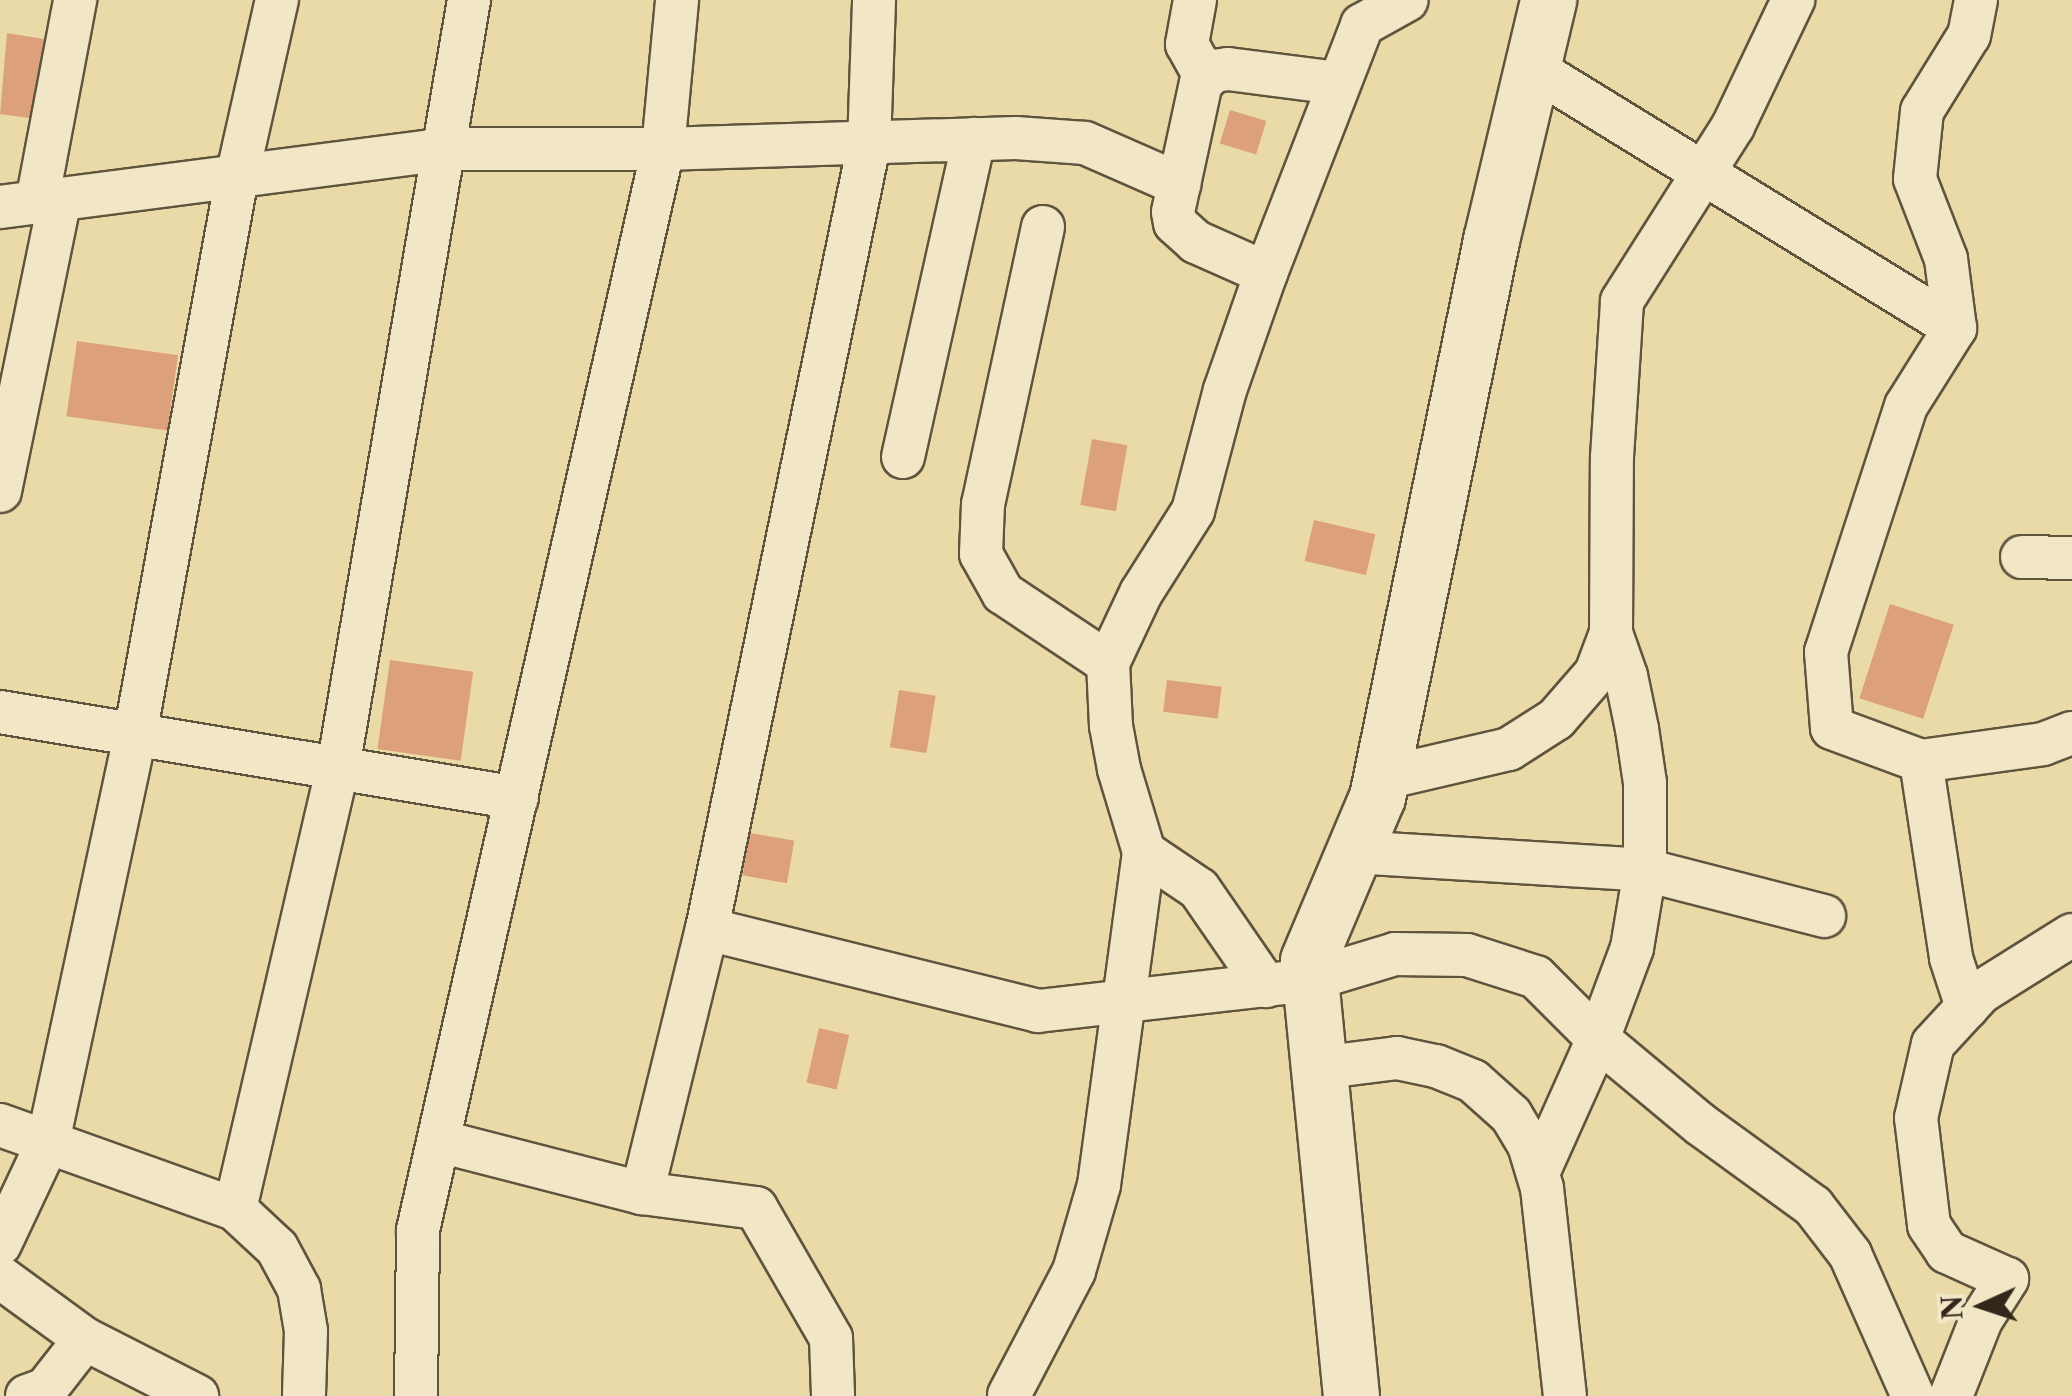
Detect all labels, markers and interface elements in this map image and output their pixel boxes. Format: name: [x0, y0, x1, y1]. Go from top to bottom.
north arrow: [1932, 1256, 2032, 1356]
text: N: [1934, 1295, 1970, 1321]

